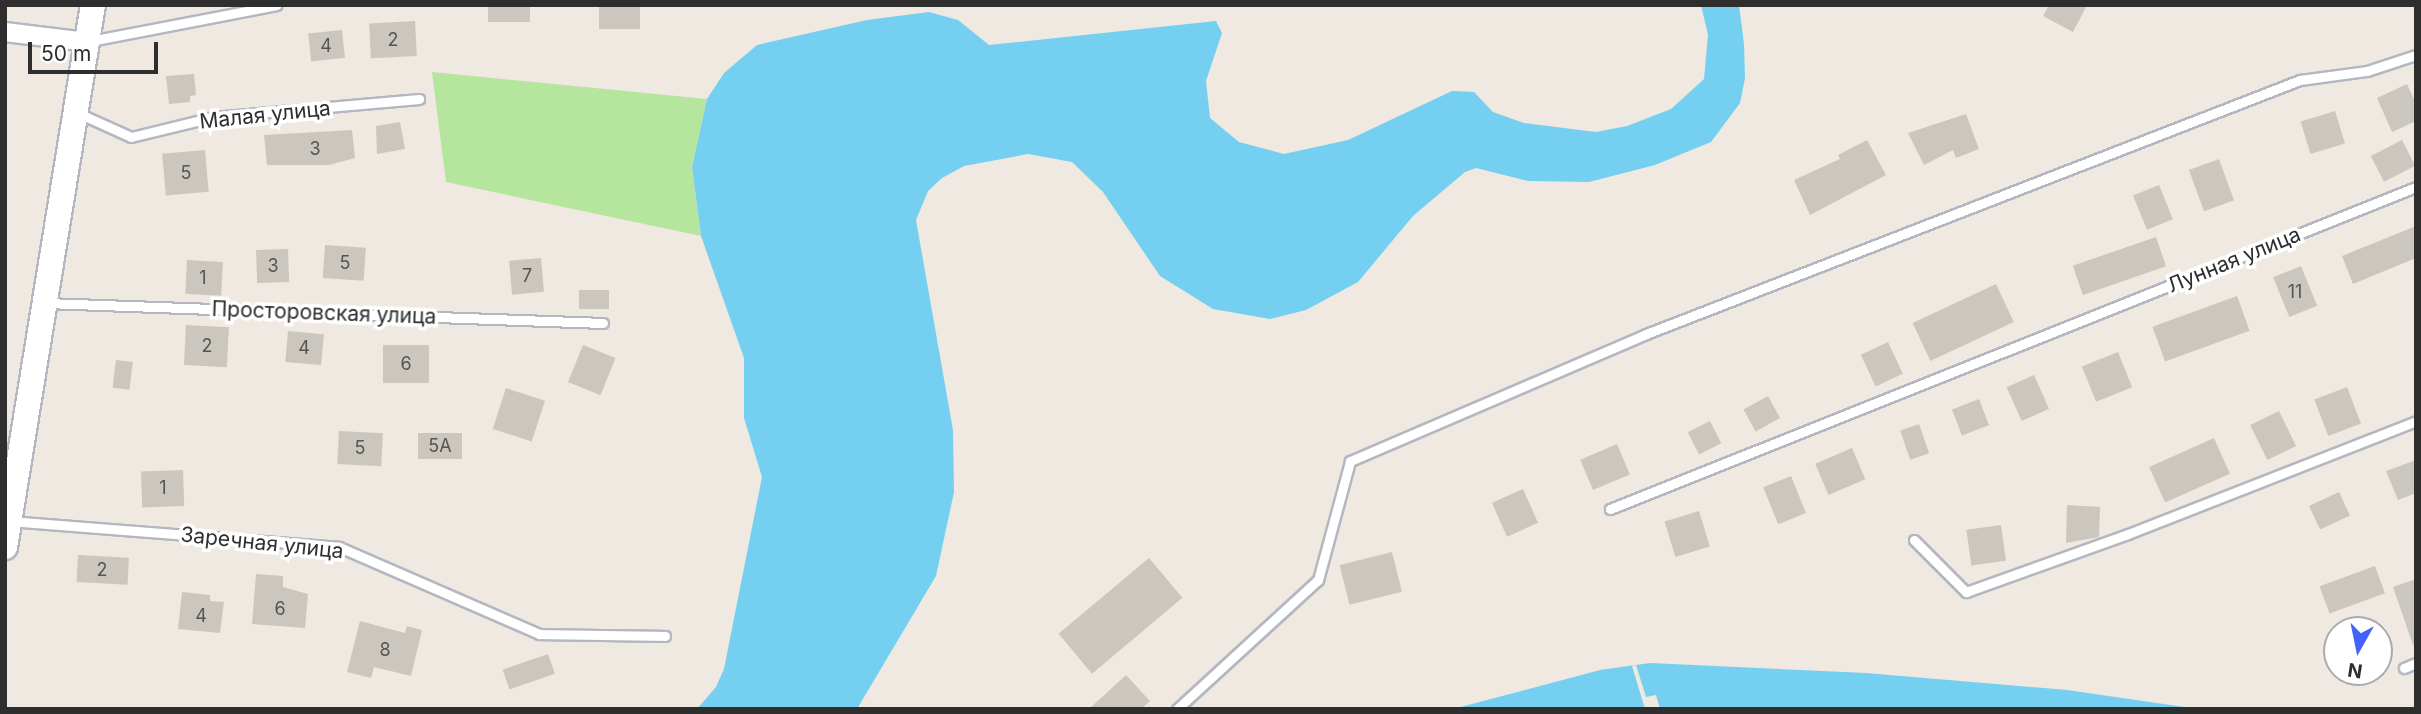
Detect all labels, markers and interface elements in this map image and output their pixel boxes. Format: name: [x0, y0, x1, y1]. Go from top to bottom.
scale bar: [32, 28, 161, 72]
house number: 2: [388, 29, 398, 51]
house number: 4: [320, 35, 332, 57]
text: 50 m: [41, 41, 91, 66]
street label: Малая улица: [198, 96, 332, 134]
house number: 3: [309, 138, 321, 160]
house number: 5: [181, 162, 191, 184]
street label: Лунная улица: [2164, 222, 2304, 298]
house number: 5: [340, 252, 350, 274]
house number: 3: [267, 255, 279, 277]
house number: 7: [522, 265, 532, 287]
house number: 1: [199, 267, 207, 289]
house number: 11: [2288, 281, 2302, 303]
street label: Просторовская улица: [211, 296, 437, 330]
house number: 2: [202, 335, 212, 357]
house number: 4: [298, 337, 310, 359]
house number: 6: [400, 353, 412, 375]
house number: 5А: [428, 435, 452, 457]
house number: 5: [355, 437, 365, 459]
house number: 1: [159, 477, 167, 499]
street label: Заречная улица: [179, 522, 345, 564]
house number: 2: [97, 559, 107, 581]
house number: 6: [274, 598, 286, 620]
house number: 4: [195, 605, 207, 627]
north arrow: [2323, 616, 2393, 686]
house number: 8: [379, 639, 391, 661]
text: N: [2346, 658, 2364, 683]

